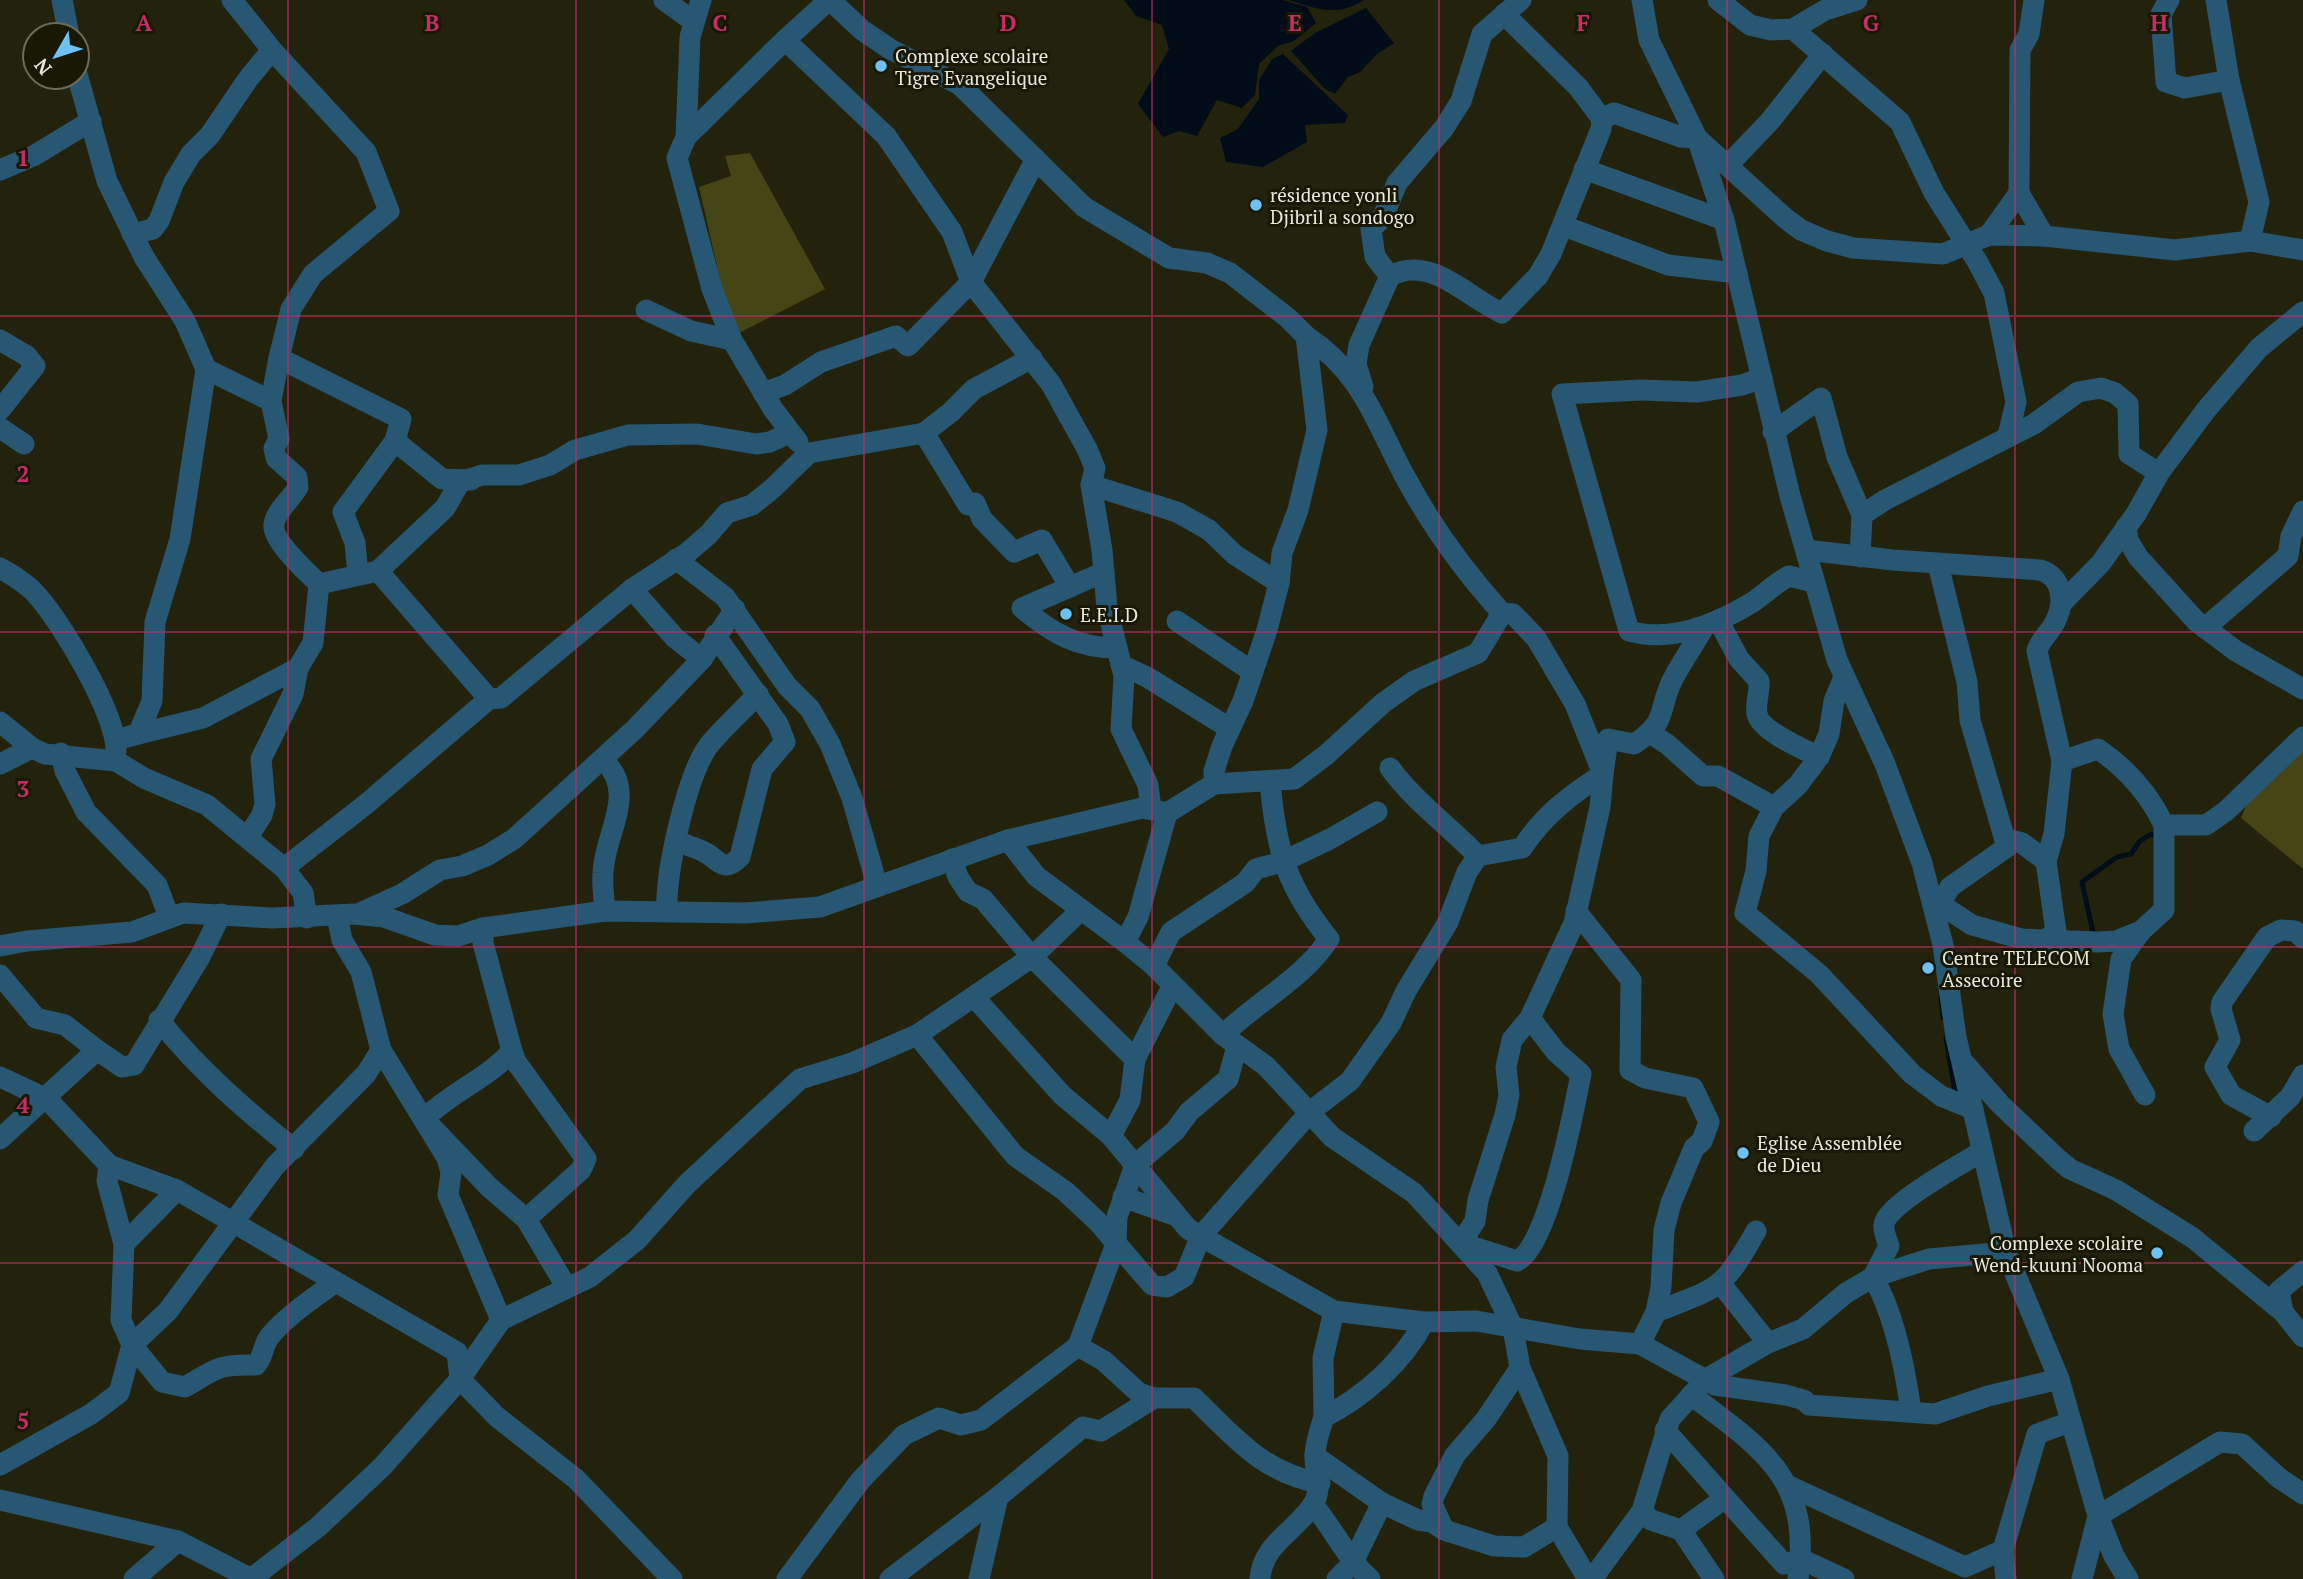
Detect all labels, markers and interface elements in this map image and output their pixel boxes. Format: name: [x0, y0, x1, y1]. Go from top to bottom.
text: A: [136, 7, 153, 38]
text: B: [425, 7, 440, 38]
text: C: [713, 7, 728, 38]
text: D: [1000, 7, 1017, 38]
text: E: [1288, 7, 1302, 38]
text: F: [1576, 7, 1590, 38]
text: G: [1863, 7, 1880, 38]
text: H: [2150, 7, 2168, 38]
north arrow: [21, 21, 91, 91]
place label: Complexe scolaire Tigre Evangelique: [895, 43, 1048, 90]
text: N: [28, 53, 57, 80]
marker: Complexe scolaire Tigre Evangelique: [873, 58, 889, 74]
text: 1: [17, 142, 30, 173]
place label: résidence yonli Djibril a sondogo: [1270, 182, 1414, 229]
marker: résidence yonli Djibril a sondogo: [1248, 197, 1264, 213]
text: 2: [17, 458, 30, 489]
place label: E.E.I.D: [1080, 602, 1138, 627]
marker: E.E.I.D: [1058, 606, 1074, 622]
text: 3: [17, 773, 30, 804]
place label: Centre TELECOM Assecoire: [1942, 945, 2090, 992]
marker: Centre TELECOM Assecoire: [1920, 960, 1936, 976]
text: 4: [17, 1089, 30, 1120]
place label: Eglise Assemblée de Dieu: [1757, 1130, 1902, 1177]
marker: Eglise Assemblée de Dieu: [1735, 1145, 1751, 1161]
place label: Complexe scolaire Wend-kuuni Nooma: [1973, 1230, 2143, 1277]
marker: Complexe scolaire Wend-kuuni Nooma: [2149, 1245, 2165, 1261]
text: 5: [17, 1405, 30, 1436]

